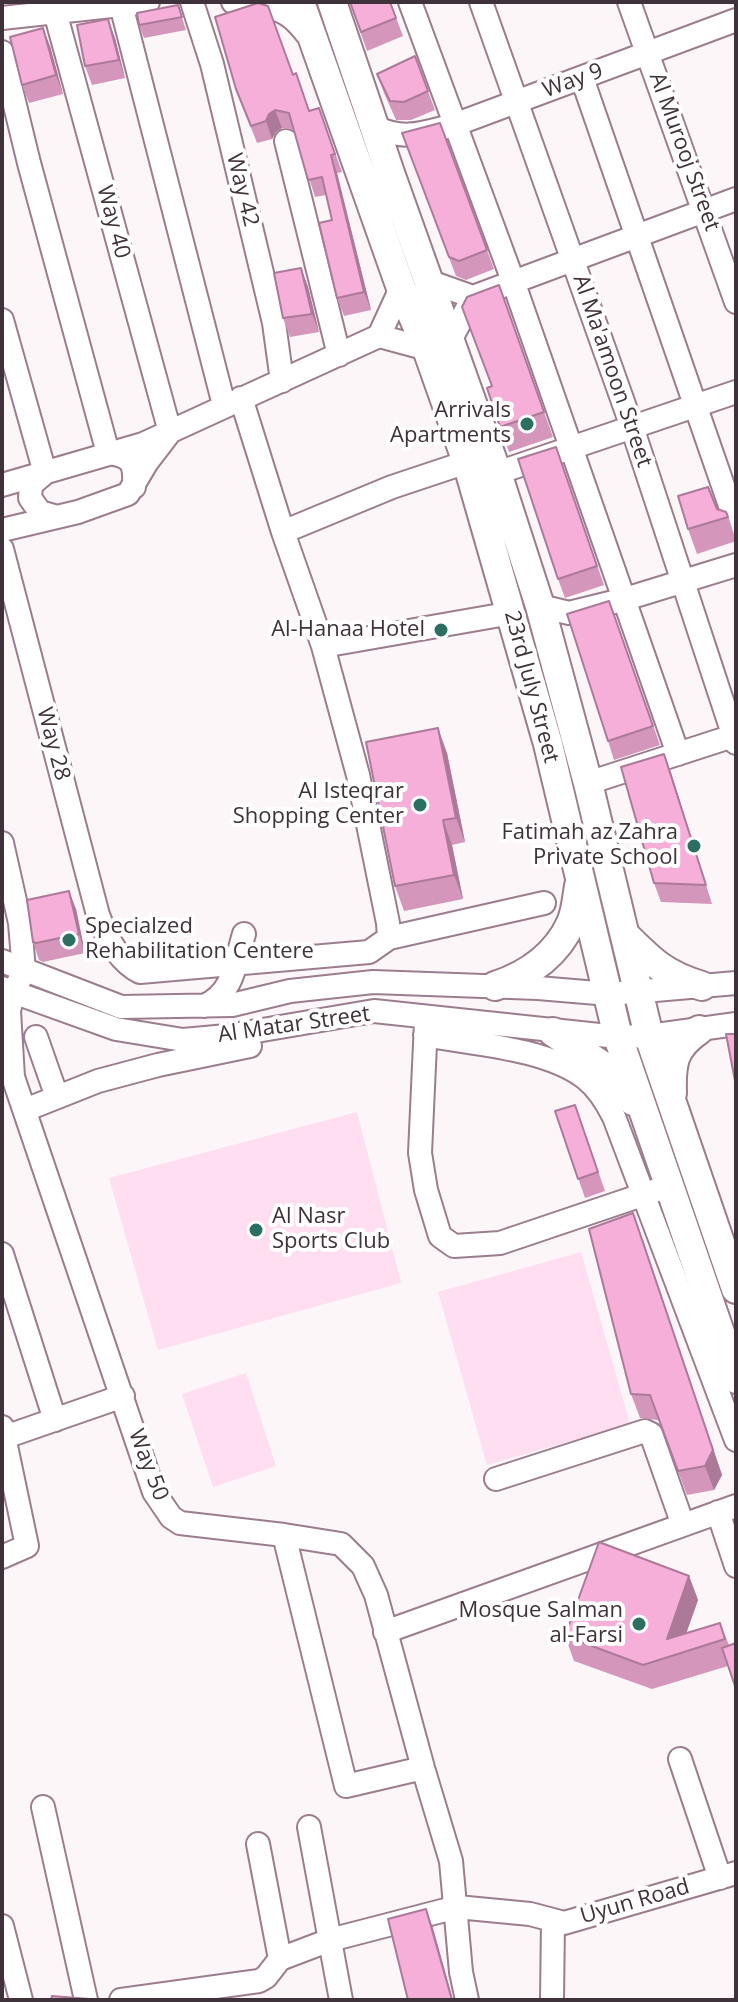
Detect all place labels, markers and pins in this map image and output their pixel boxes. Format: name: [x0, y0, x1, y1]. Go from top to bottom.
place label: Arrivals Apartments: [390, 398, 511, 450]
marker: Arrivals Apartments: [518, 415, 536, 433]
place label: Al-Hanaa Hotel: [271, 617, 425, 643]
marker: Al-Hanaa Hotel: [432, 621, 450, 639]
place label: Al Isteqrar Shopping Center: [233, 779, 404, 830]
marker: Al Isteqrar Shopping Center: [411, 796, 429, 814]
place label: Fatimah az Zahra Private School: [501, 820, 678, 872]
marker: Fatimah az Zahra Private School: [685, 837, 703, 855]
place label: Specialzed Rehabilitation Centere: [85, 914, 314, 966]
marker: Specialzed Rehabilitation Centere: [60, 931, 78, 949]
place label: Al Nasr Sports Club: [272, 1204, 390, 1256]
marker: Al Nasr Sports Club: [247, 1221, 265, 1239]
place label: Mosque Salman al-Farsi: [459, 1598, 623, 1650]
marker: Mosque Salman al-Farsi: [630, 1615, 648, 1633]

